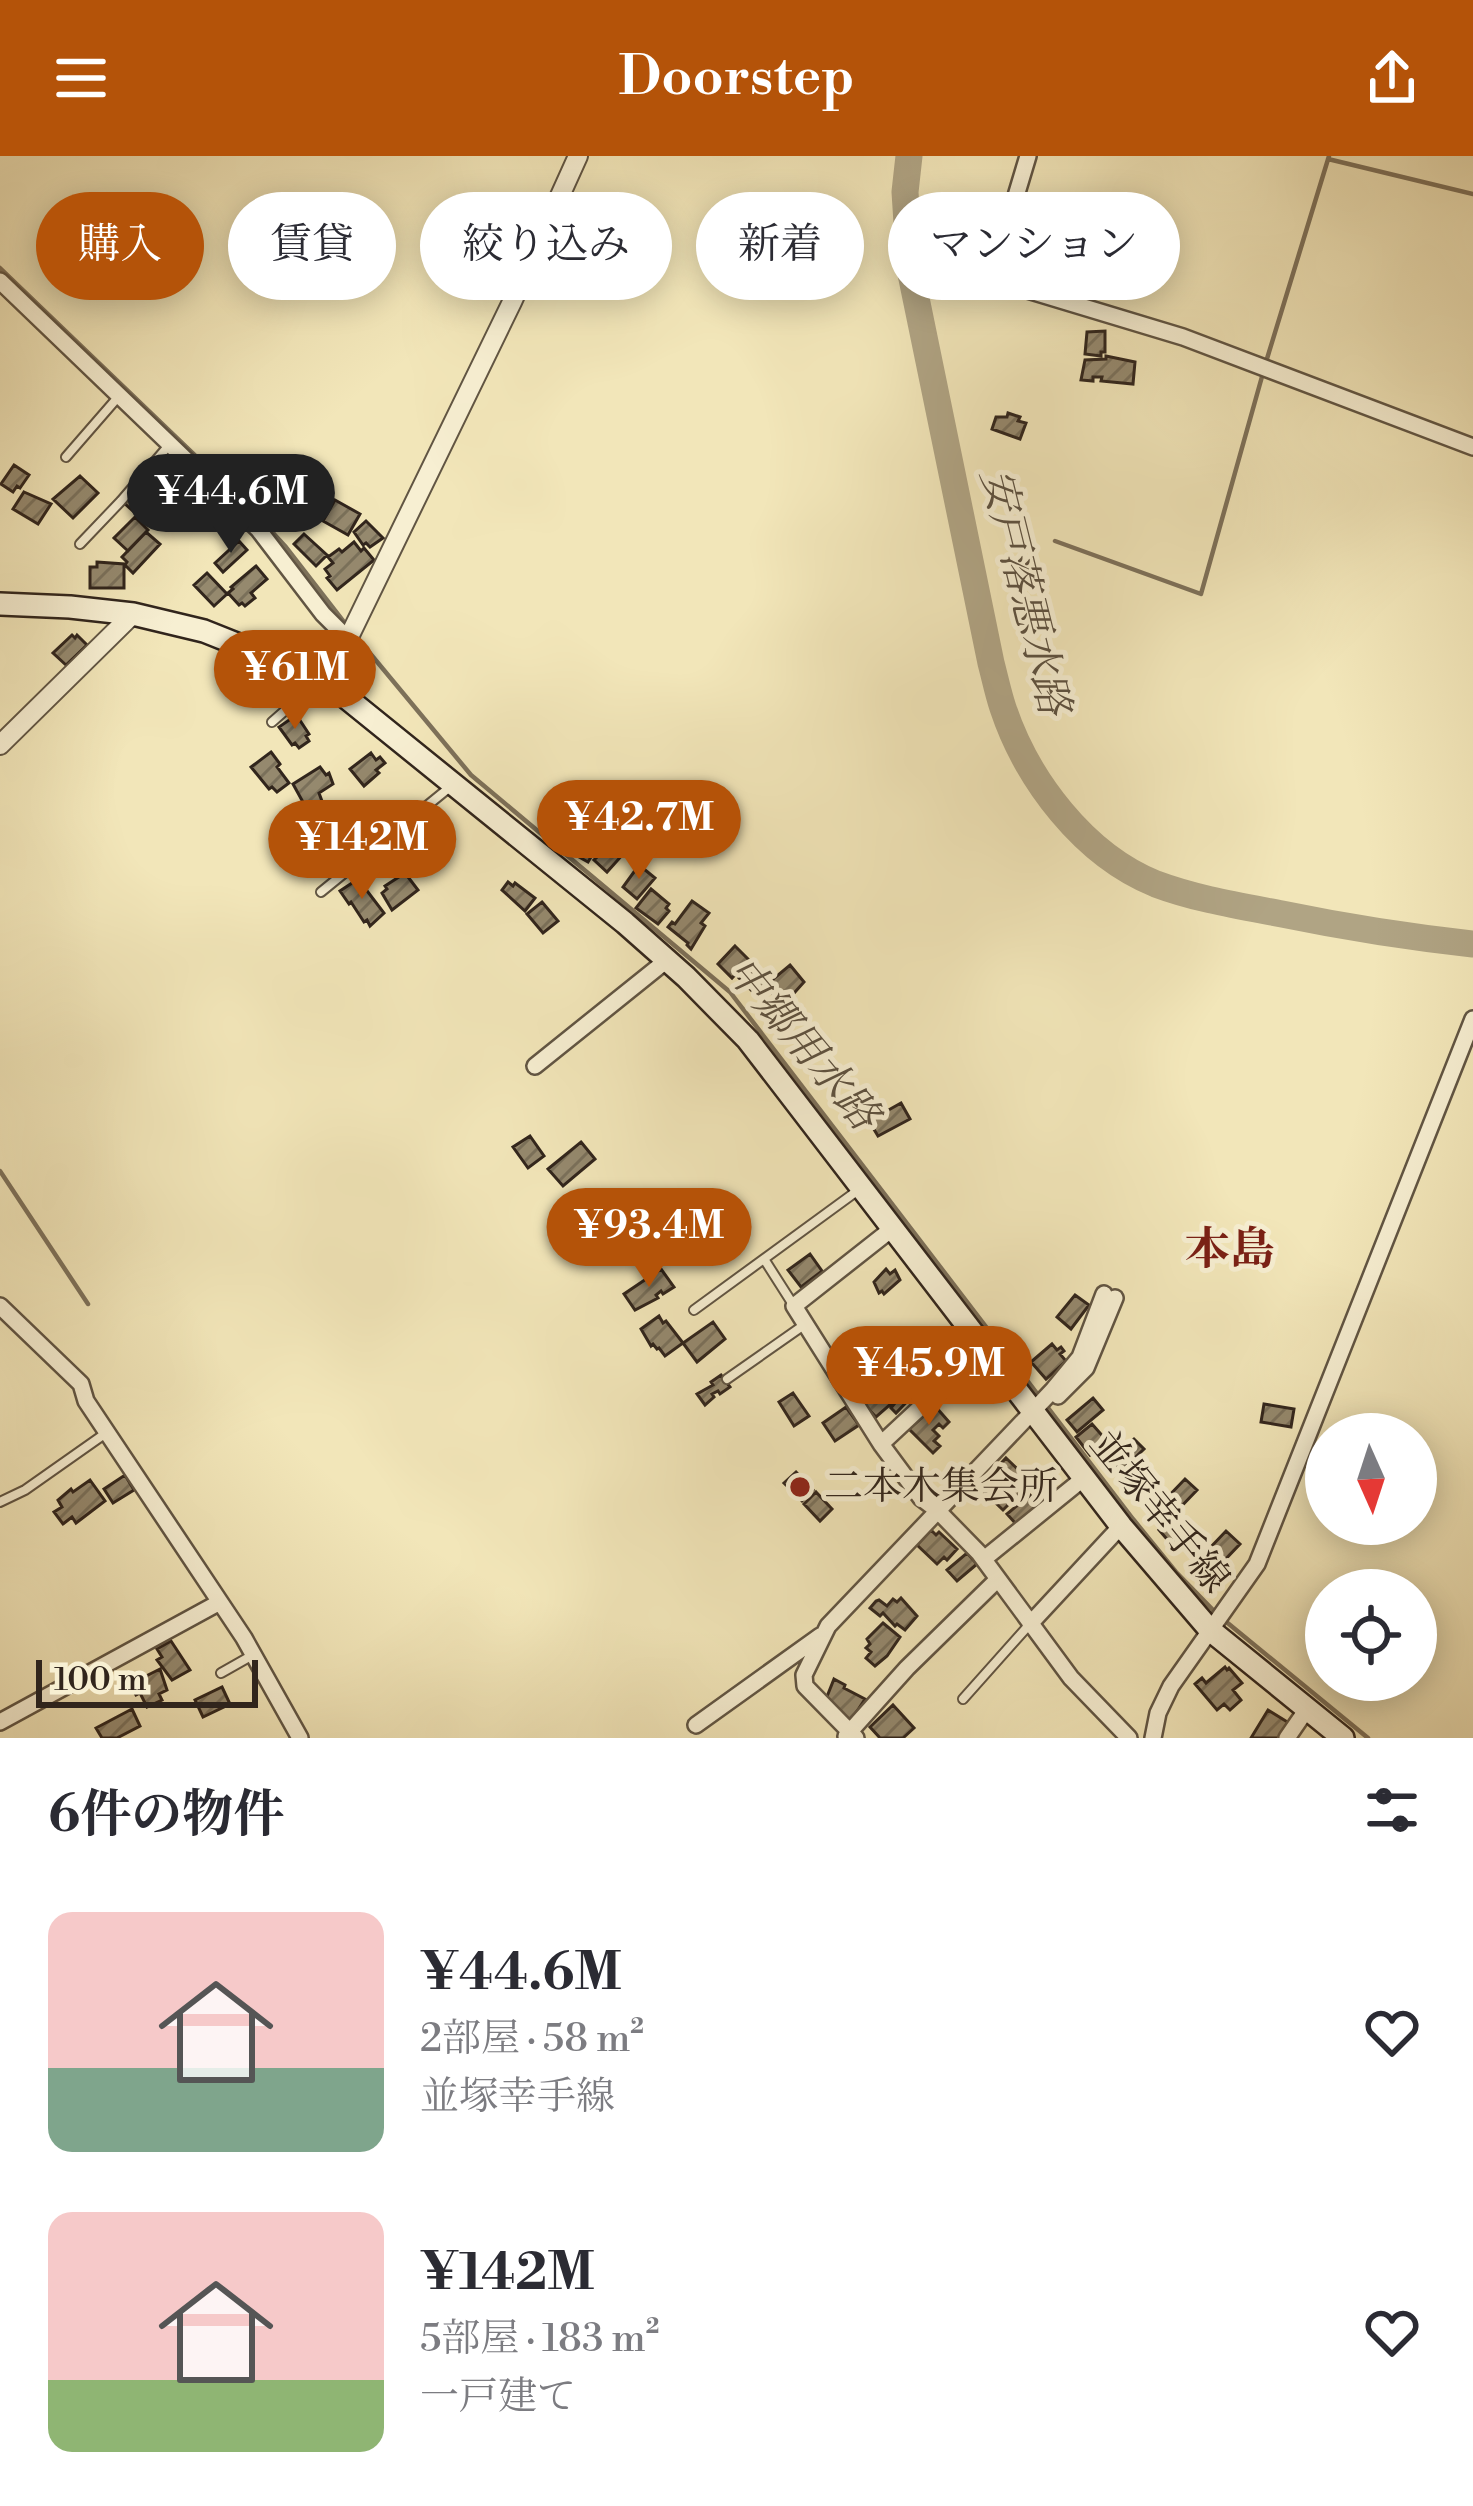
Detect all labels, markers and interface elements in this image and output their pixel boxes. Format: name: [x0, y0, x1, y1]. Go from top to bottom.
text: Doorstep: [619, 44, 854, 112]
icon: menu: [48, 45, 114, 111]
icon: share: [1359, 45, 1425, 111]
chip: 購入: [36, 192, 204, 300]
chip: 賃貸: [228, 192, 396, 300]
chip: 絞り込み: [420, 192, 672, 300]
chip: 新着: [696, 192, 864, 300]
chip: マンション: [888, 192, 1180, 300]
pin: ¥44.6M: [133, 454, 329, 556]
water label: 安戸落悪水路: [968, 463, 1081, 724]
text: ¥44.6M: [154, 468, 308, 517]
pin: ¥61M: [224, 630, 366, 732]
text: ¥61M: [241, 644, 349, 693]
pin: ¥42.7M: [541, 780, 737, 882]
text: ¥42.7M: [564, 794, 714, 843]
pin: ¥142M: [278, 800, 446, 902]
text: ¥142M: [295, 814, 429, 863]
water label: 中郷用水路: [714, 947, 892, 1144]
pin: ¥93.4M: [551, 1188, 747, 1290]
text: ¥93.4M: [574, 1202, 724, 1251]
district label: 本島: [1185, 1222, 1275, 1279]
pin: ¥45.9M: [831, 1326, 1027, 1428]
text: ¥45.9M: [853, 1340, 1005, 1389]
north arrow: [1305, 1413, 1437, 1545]
map controls: [1305, 1413, 1437, 1701]
street label: 並塚幸手線: [1079, 1421, 1239, 1603]
place label: 二本木集会所: [824, 1463, 1058, 1512]
marker: 二本木集会所: [787, 1474, 813, 1500]
button: locate: [1305, 1569, 1437, 1701]
scale bar: [36, 1654, 258, 1707]
text: 100 m: [54, 1660, 147, 1701]
icon: filters: [1359, 1777, 1425, 1843]
text: 6件の物件: [48, 1784, 284, 1848]
text: ¥44.6M: [420, 1942, 622, 2006]
icon: home: [144, 1960, 288, 2104]
icon: heart: [1359, 1999, 1425, 2065]
text: 2部屋 · 58 m²: [420, 2015, 644, 2064]
text: 並塚幸手線: [420, 2073, 615, 2122]
text: ¥142M: [420, 2242, 595, 2306]
icon: home: [144, 2260, 288, 2404]
icon: heart: [1359, 2299, 1425, 2365]
text: 5部屋 · 183 m²: [420, 2315, 659, 2364]
text: 一戸建て: [420, 2373, 576, 2422]

